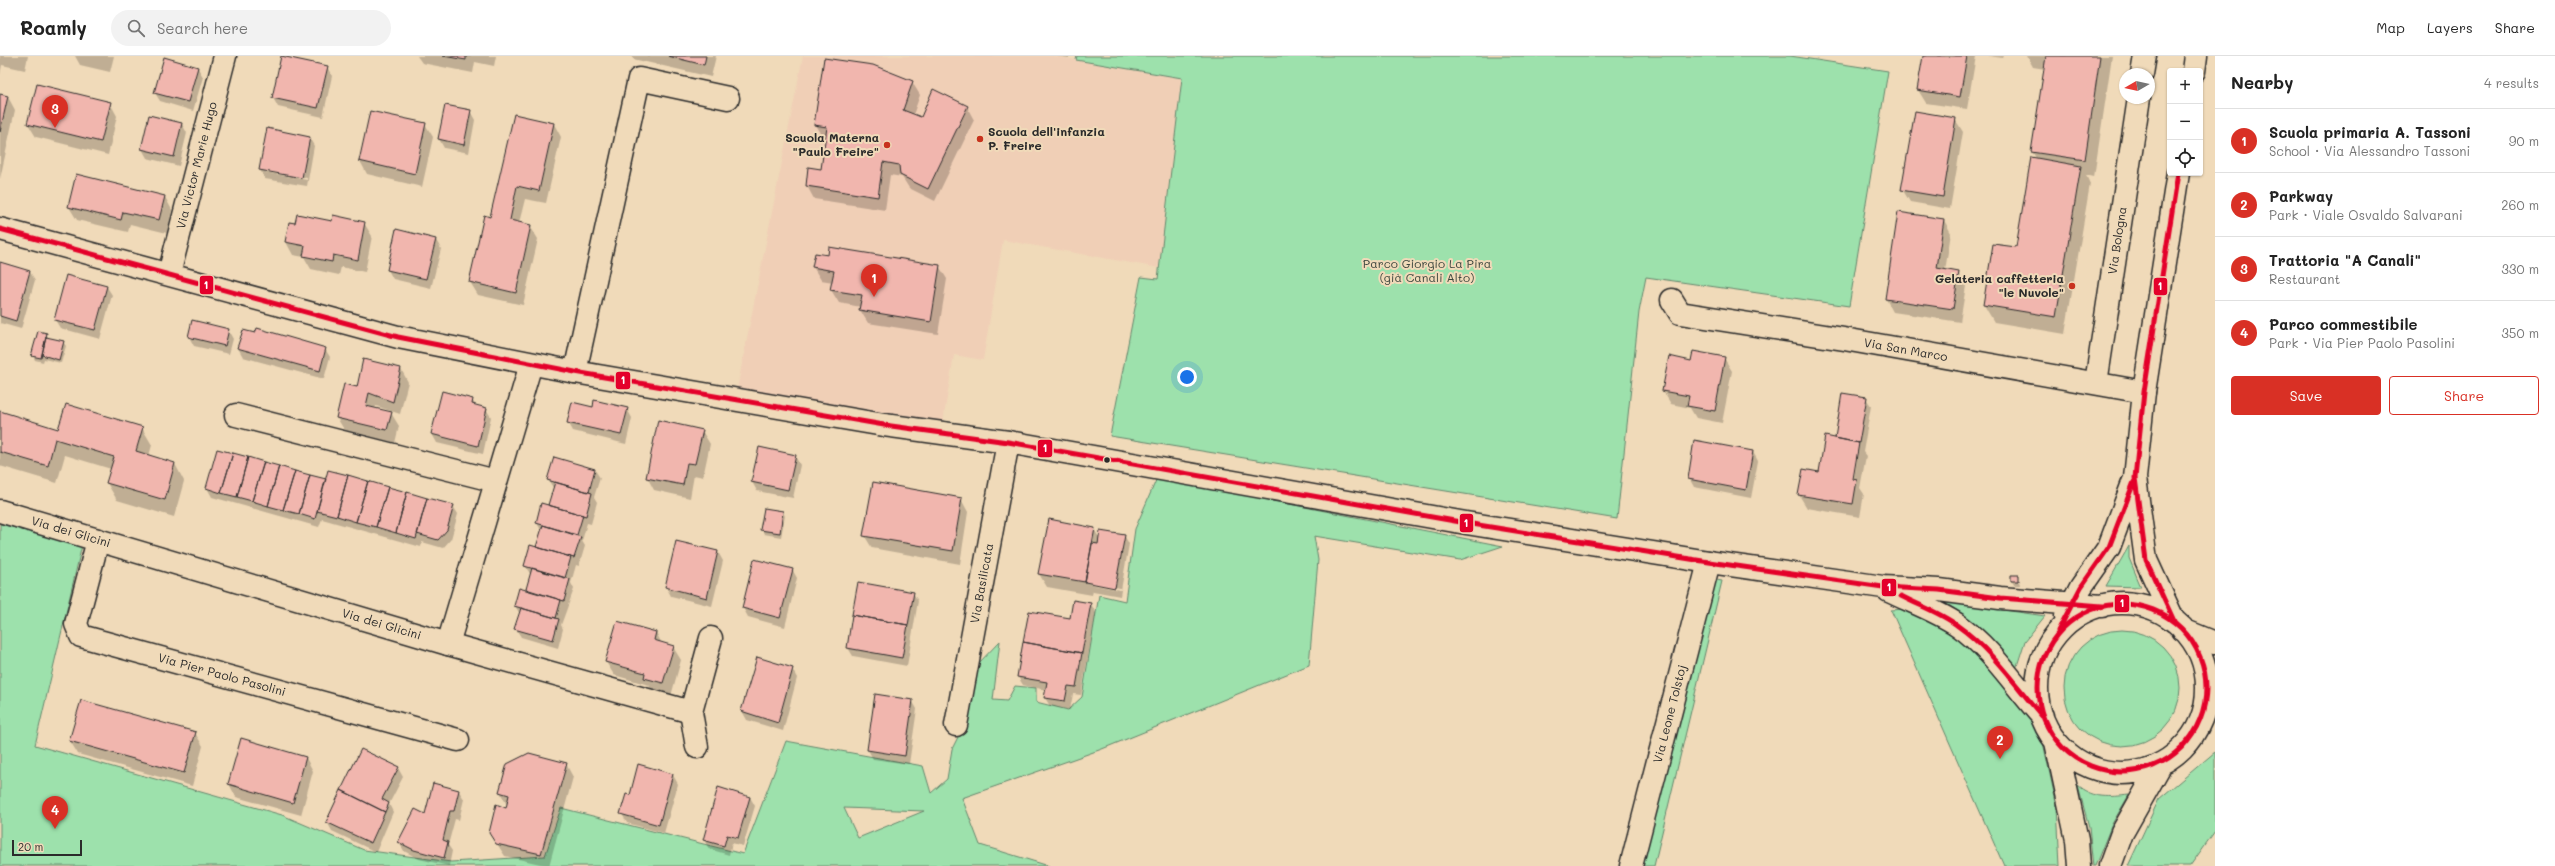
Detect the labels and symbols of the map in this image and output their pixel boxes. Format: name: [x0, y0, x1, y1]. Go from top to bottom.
north arrow: [2119, 68, 2155, 104]
pin: 3: [42, 95, 68, 128]
street label: Via Victor Marie Hugo: [172, 100, 220, 231]
place label: Scuola dell'infanzia P. Freire: [988, 123, 1105, 153]
place label: Scuola Materna "Paulo Freire": [785, 129, 879, 159]
marker: Scuola dell'infanzia P. Freire: [975, 134, 985, 144]
marker: Scuola Materna "Paulo Freire": [882, 140, 892, 150]
street label: Via Bologna: [2103, 205, 2130, 276]
park label: Parco Giorgio La Pira (già Canali Alto): [1363, 255, 1491, 285]
pin: 1: [861, 264, 887, 297]
place label: Gelateria caffetteria "le Nuvole": [1935, 270, 2064, 300]
line badge: 1: [199, 275, 214, 295]
text: 1: [204, 277, 208, 292]
line badge: 1: [2153, 277, 2168, 296]
text: 1: [2158, 278, 2162, 293]
marker: Gelateria caffetteria "le Nuvole": [2067, 281, 2077, 291]
street label: Via San Marco: [1863, 334, 1949, 364]
your location: [1177, 367, 1197, 387]
line badge: 1: [615, 371, 631, 390]
text: 1: [621, 372, 625, 387]
line badge: 1: [1037, 439, 1053, 458]
text: 1: [1043, 440, 1047, 455]
unlabelled marker: [1102, 455, 1112, 465]
street label: Via dei Glicini: [30, 512, 113, 550]
line badge: 1: [1459, 513, 1474, 533]
text: 1: [1464, 515, 1468, 530]
street label: Via Basilicata: [966, 542, 996, 625]
line badge: 1: [1881, 578, 1897, 597]
text: 1: [1887, 579, 1891, 594]
line badge: 1: [2114, 594, 2130, 613]
text: 1: [2120, 595, 2124, 610]
street label: Via dei Glicini: [340, 604, 423, 643]
street label: Via Pier Paolo Pasolini: [156, 649, 288, 699]
street label: Via Leone Tolstoj: [1649, 663, 1689, 764]
pin: 2: [1987, 726, 2013, 759]
pin: 4: [42, 796, 68, 829]
scale bar: [12, 838, 82, 857]

